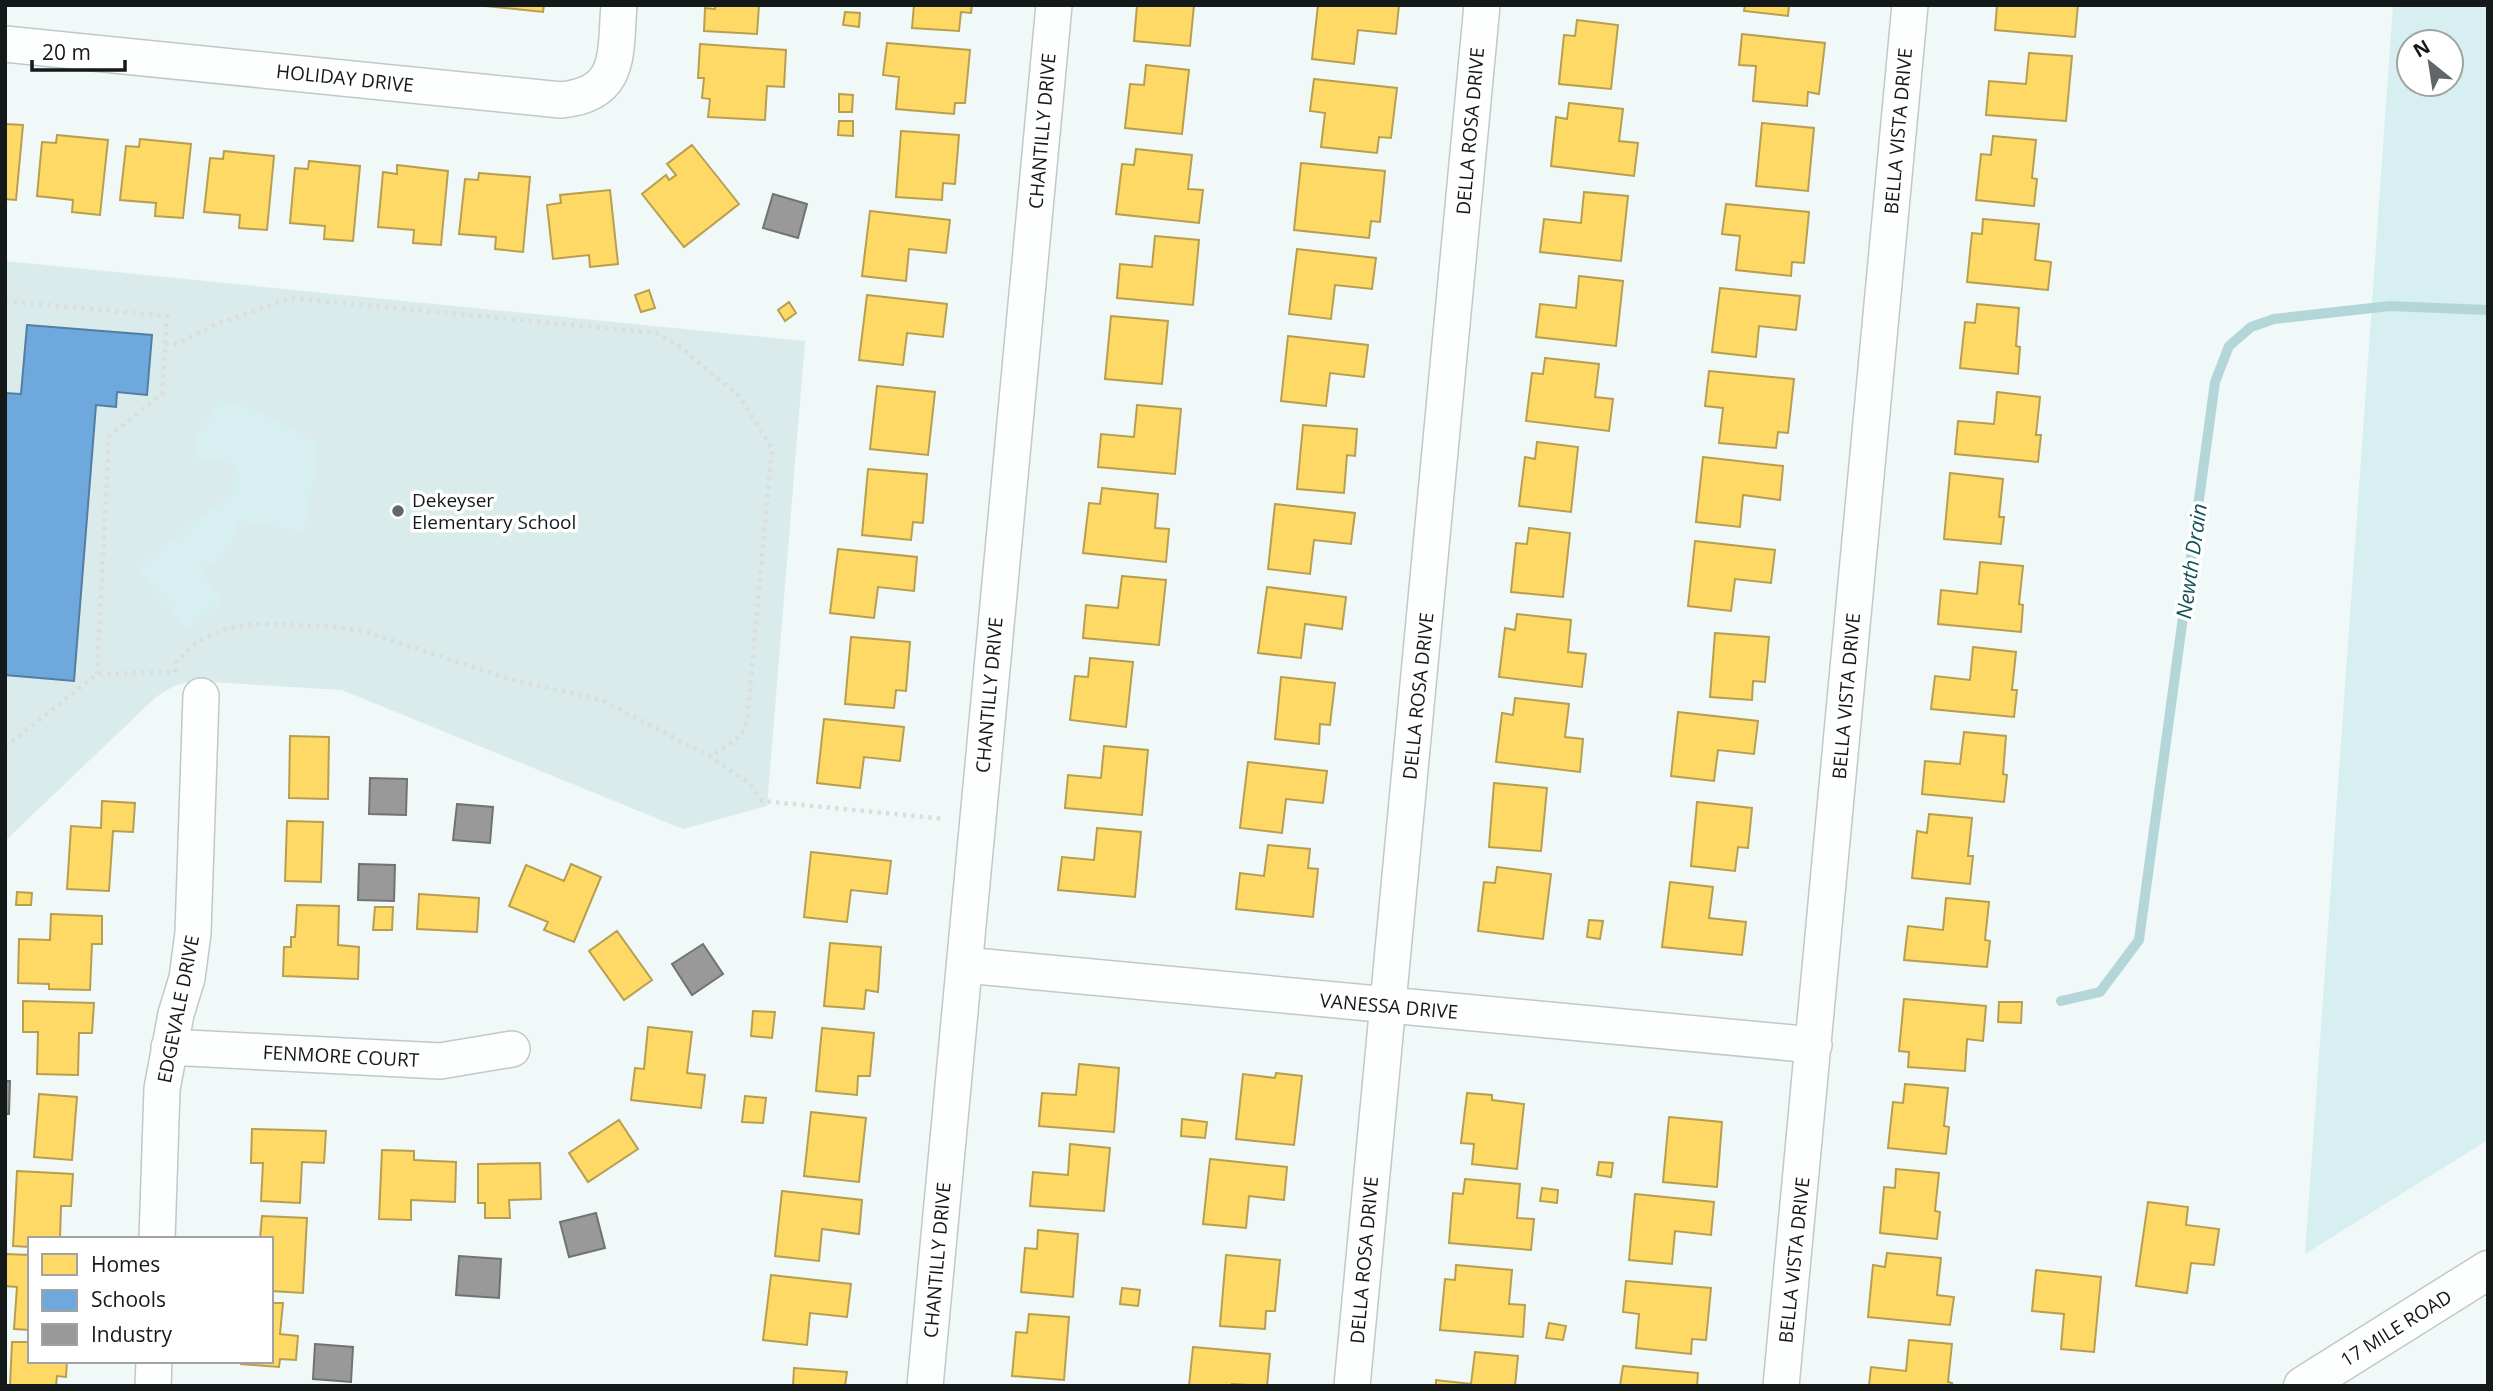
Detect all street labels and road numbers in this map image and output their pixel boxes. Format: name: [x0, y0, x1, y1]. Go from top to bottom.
street label: DELLA ROSA DRIVE: [1450, 46, 1490, 216]
street label: BELLA VISTA DRIVE: [1878, 47, 1918, 215]
street label: CHANTILLY DRIVE: [1022, 52, 1062, 210]
street label: HOLIDAY DRIVE: [275, 58, 415, 98]
street label: DELLA ROSA DRIVE: [1396, 611, 1440, 781]
street label: BELLA VISTA DRIVE: [1826, 612, 1866, 780]
street label: CHANTILLY DRIVE: [969, 616, 1009, 774]
street label: EDGEVALE DRIVE: [151, 933, 205, 1085]
street label: VANESSA DRIVE: [1319, 987, 1459, 1025]
street label: FENMORE COURT: [262, 1039, 420, 1073]
street label: DELLA ROSA DRIVE: [1344, 1175, 1384, 1345]
street label: BELLA VISTA DRIVE: [1772, 1176, 1816, 1344]
street label: CHANTILLY DRIVE: [917, 1181, 957, 1339]
street label: 17 MILE ROAD: [2335, 1283, 2457, 1373]

